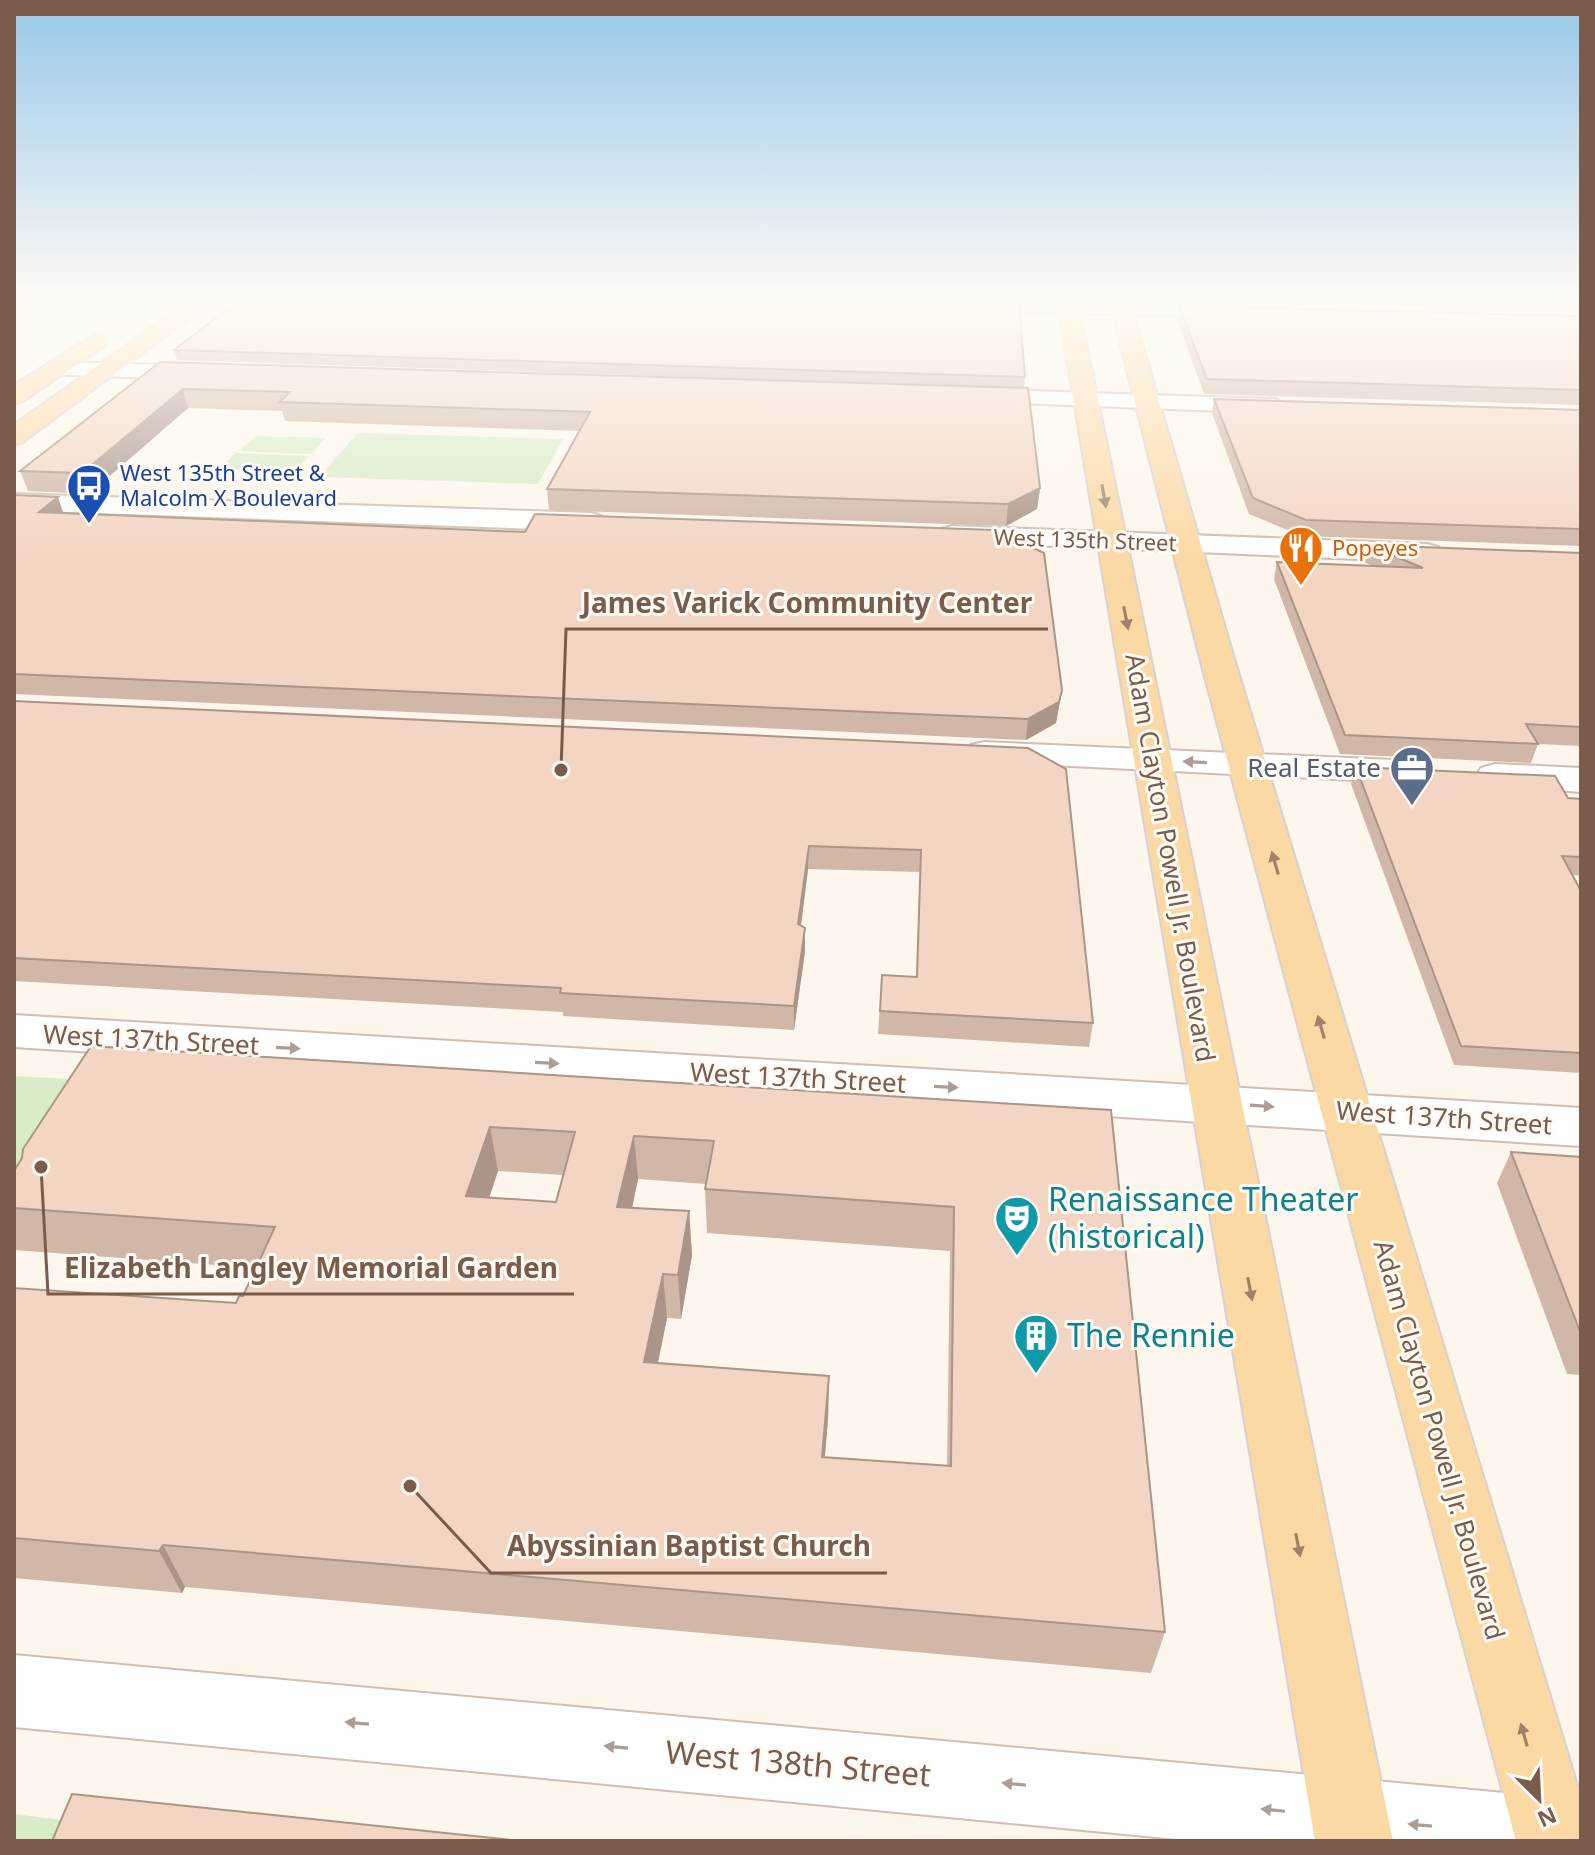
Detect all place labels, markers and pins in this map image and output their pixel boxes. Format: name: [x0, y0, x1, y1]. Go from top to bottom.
place label: West 135th Street & Malcolm X Boulevard: [120, 457, 337, 512]
bus stop icon: West 135th Street & Malcolm X Boulevard: [65, 462, 113, 525]
restaurant icon: Popeyes: [1277, 524, 1325, 587]
place label: Popeyes: [1332, 532, 1418, 562]
callout: James Varick Community Center: [566, 577, 1048, 629]
office icon: Real Estate: [1388, 744, 1436, 807]
place label: Real Estate: [1247, 749, 1381, 785]
place label: Renaissance Theater (historical): [1048, 1177, 1358, 1257]
theatre icon: Renaissance Theater (historical): [993, 1194, 1041, 1257]
callout: Elizabeth Langley Memorial Garden: [48, 1242, 574, 1294]
building icon: The Rennie: [1012, 1312, 1060, 1375]
place label: The Rennie: [1067, 1313, 1235, 1356]
callout: Abyssinian Baptist Church: [491, 1521, 887, 1573]

